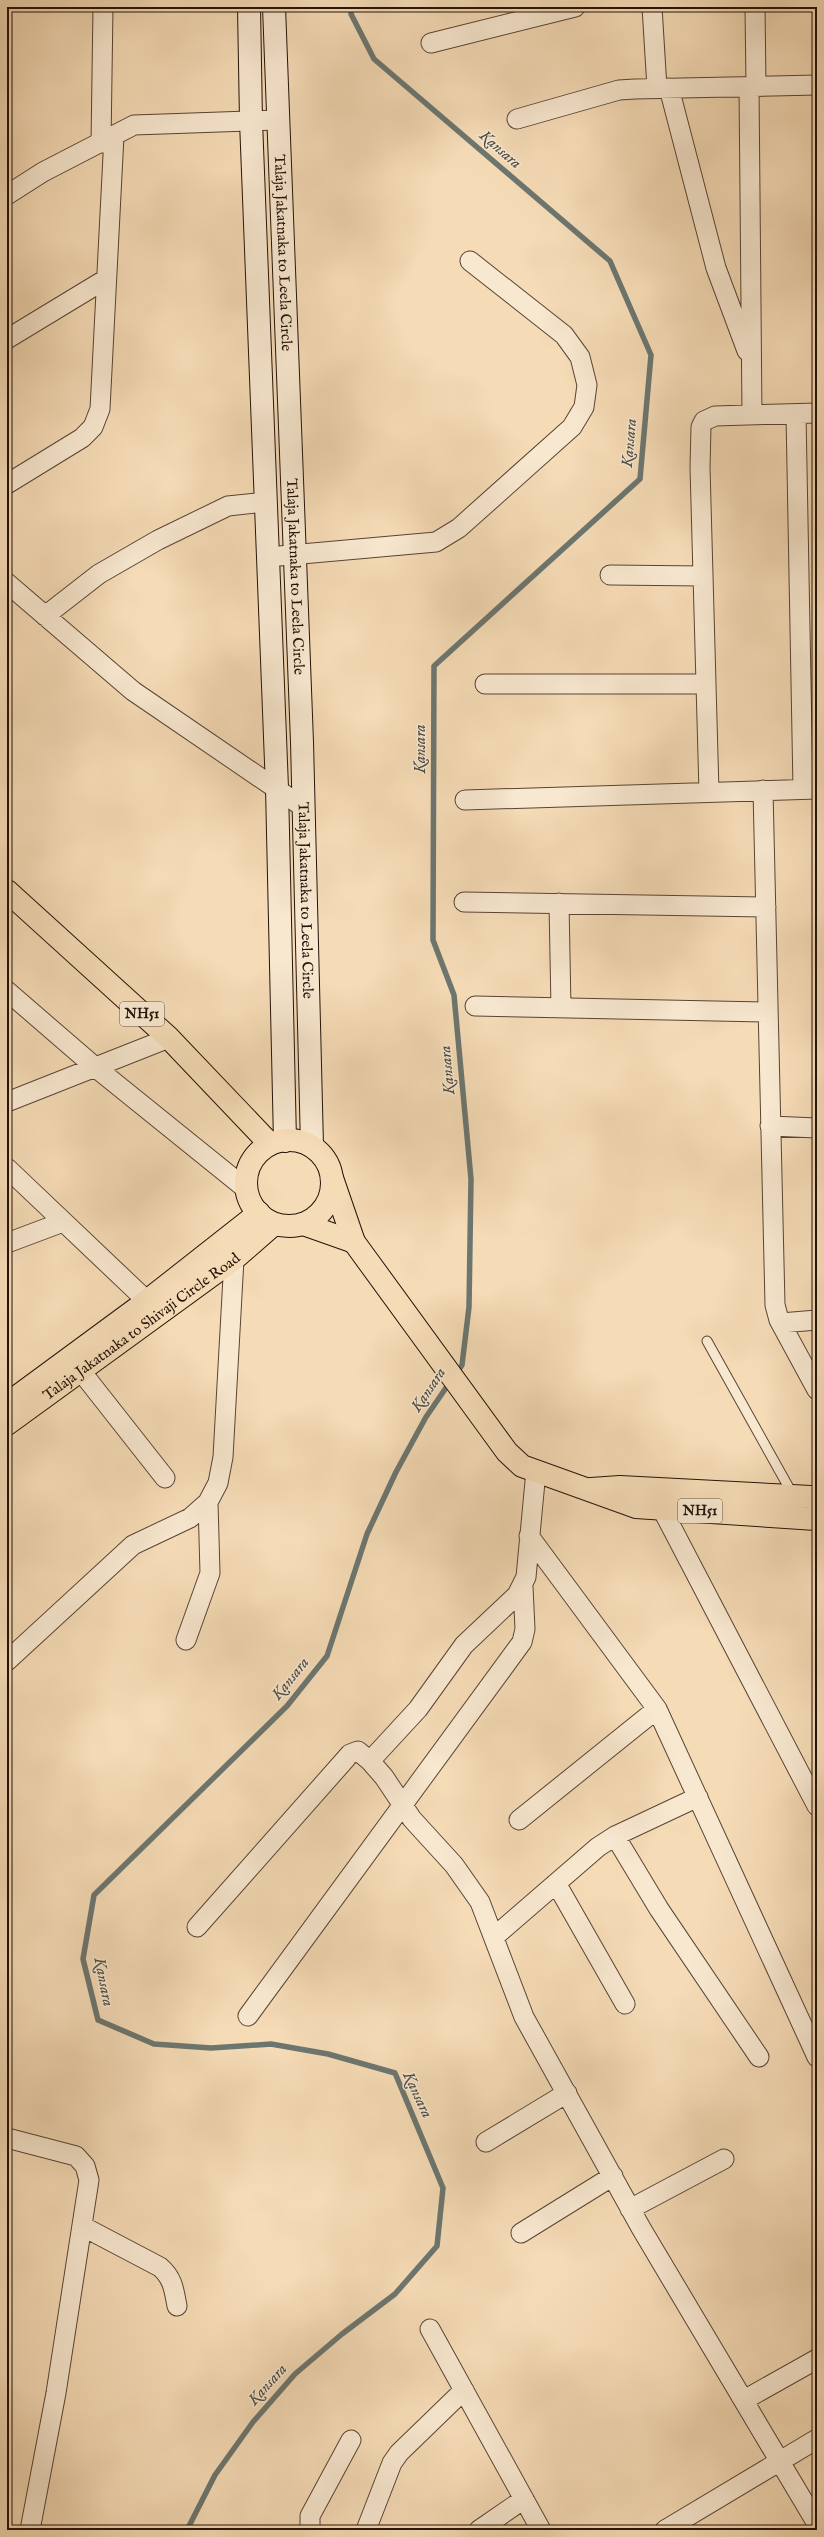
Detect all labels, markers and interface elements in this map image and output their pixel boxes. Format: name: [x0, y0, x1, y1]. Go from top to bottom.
water label: Kansara: [474, 126, 525, 174]
street label: Talaja Jakatnaka to Leela Circle: [270, 154, 297, 352]
water label: Kansara: [618, 418, 642, 469]
street label: Talaja Jakatnaka to Leela Circle: [282, 478, 309, 675]
water label: Kansara: [411, 724, 431, 775]
street label: Talaja Jakatnaka to Leela Circle: [294, 802, 318, 999]
road number: NH51: [120, 1002, 164, 1026]
water label: Kansara: [436, 1045, 460, 1096]
street label: Talaja Jakatnaka to Shivaji Circle Road: [39, 1248, 245, 1404]
water label: Kansara: [406, 1364, 451, 1417]
road number: NH51: [678, 1499, 722, 1523]
water label: Kansara: [267, 1654, 314, 1705]
water label: Kansara: [88, 1955, 118, 2008]
water label: Kansara: [397, 2068, 436, 2122]
water label: Kansara: [243, 2360, 292, 2411]

